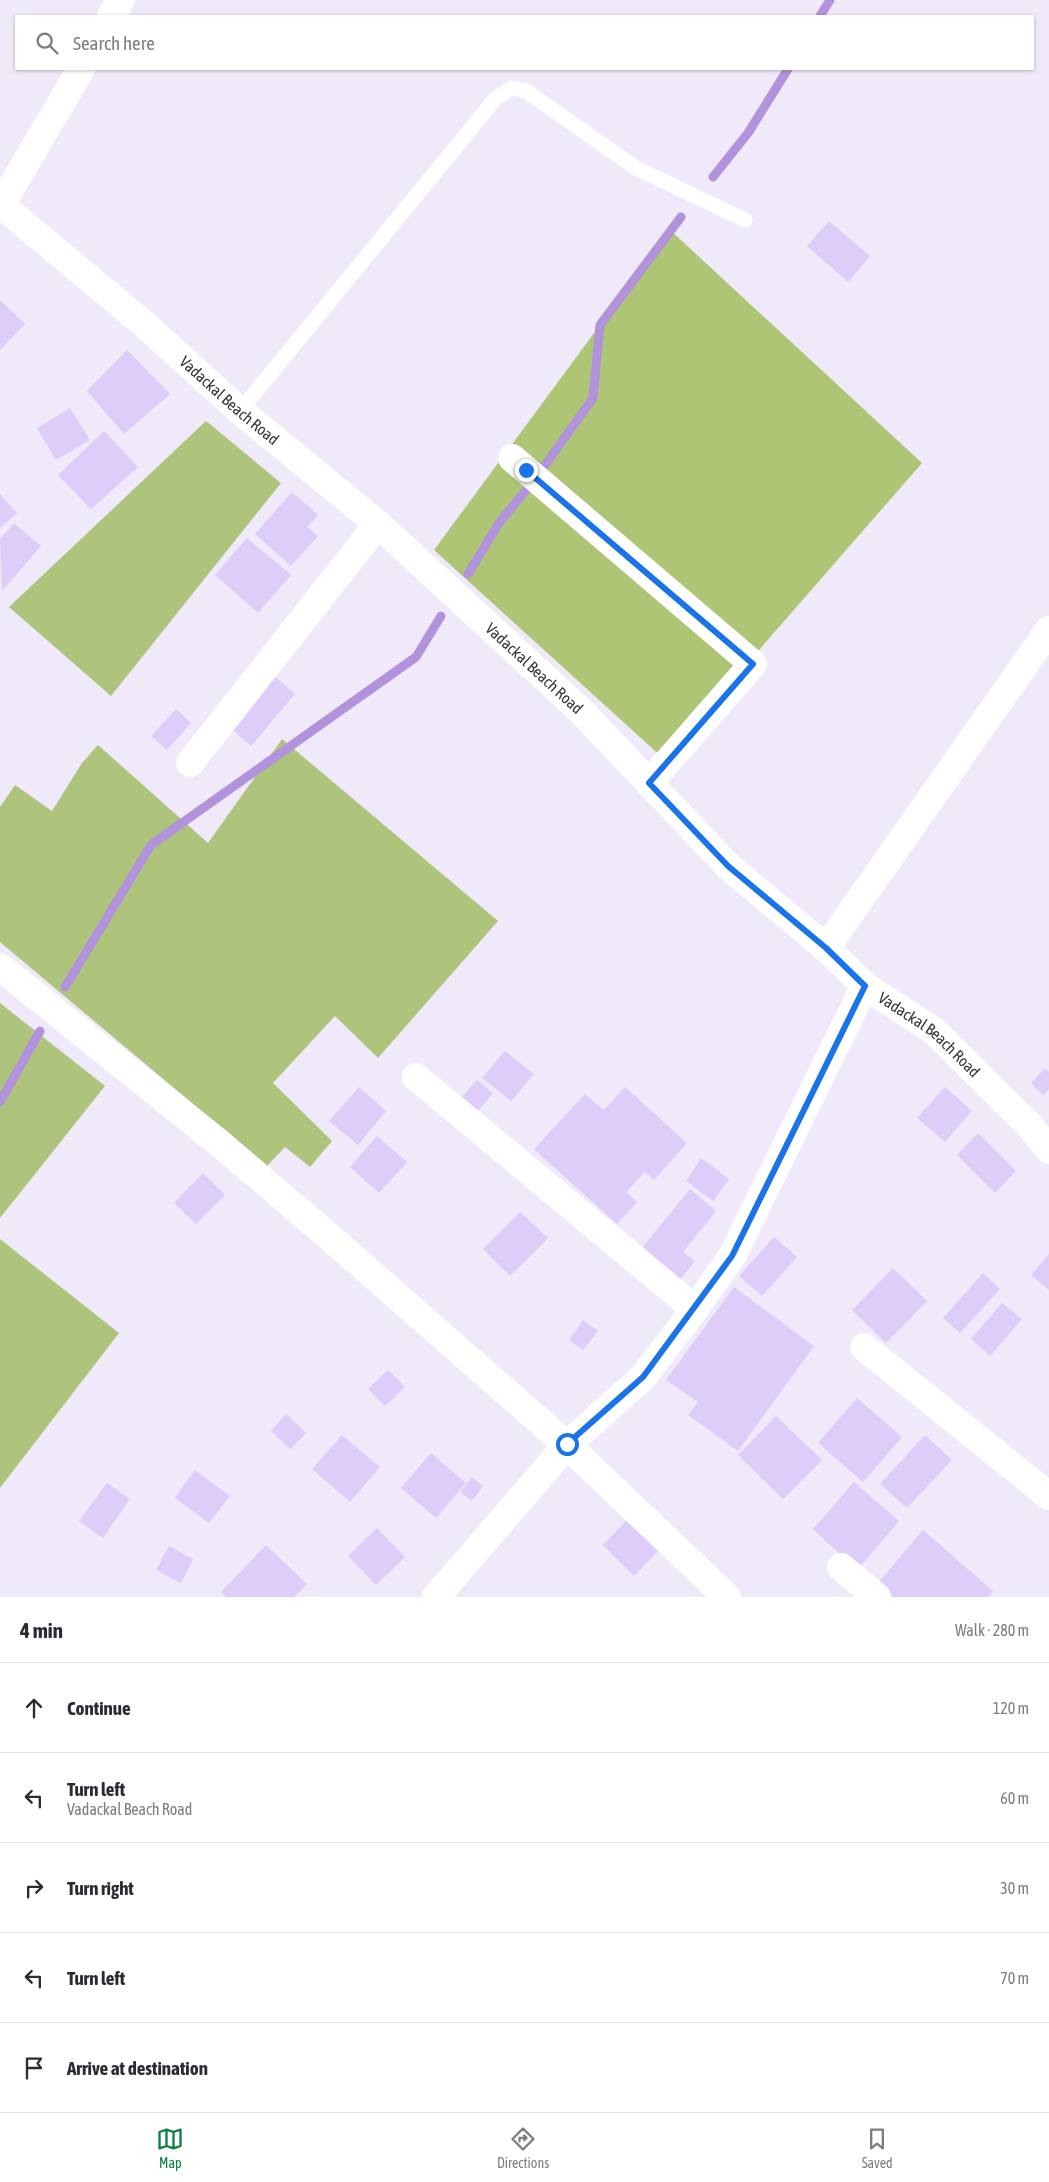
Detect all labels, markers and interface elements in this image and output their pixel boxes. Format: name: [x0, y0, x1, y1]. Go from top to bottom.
search box: [15, 15, 1034, 70]
icon: search: [33, 29, 61, 57]
text: Search here: [73, 32, 155, 54]
street label: Vadackal Beach Road: [176, 352, 283, 448]
route end: [515, 459, 538, 482]
street label: Vadackal Beach Road: [482, 619, 587, 717]
street label: Vadackal Beach Road: [875, 988, 984, 1080]
route start: [556, 1433, 579, 1456]
text: 4 min: [20, 1618, 63, 1642]
text: Walk · 280 m: [955, 1621, 1029, 1639]
icon: ahead: [20, 1694, 48, 1722]
text: Continue: [67, 1697, 131, 1719]
text: 120 m: [993, 1699, 1029, 1717]
text: Turn left: [67, 1778, 125, 1800]
icon: left: [20, 1784, 48, 1812]
text: 60 m: [1000, 1789, 1029, 1807]
text: Vadackal Beach Road: [67, 1800, 192, 1818]
icon: right: [20, 1874, 48, 1902]
text: Turn right: [67, 1877, 134, 1899]
text: 30 m: [1000, 1879, 1029, 1897]
icon: left: [20, 1964, 48, 1992]
text: Turn left: [67, 1967, 125, 1989]
text: 70 m: [1000, 1969, 1029, 1987]
icon: arrive: [20, 2054, 48, 2082]
text: Arrive at destination: [67, 2057, 208, 2079]
tab: Map: [156, 2125, 184, 2171]
tab: Directions: [497, 2125, 549, 2171]
tab: Saved: [862, 2125, 893, 2171]

